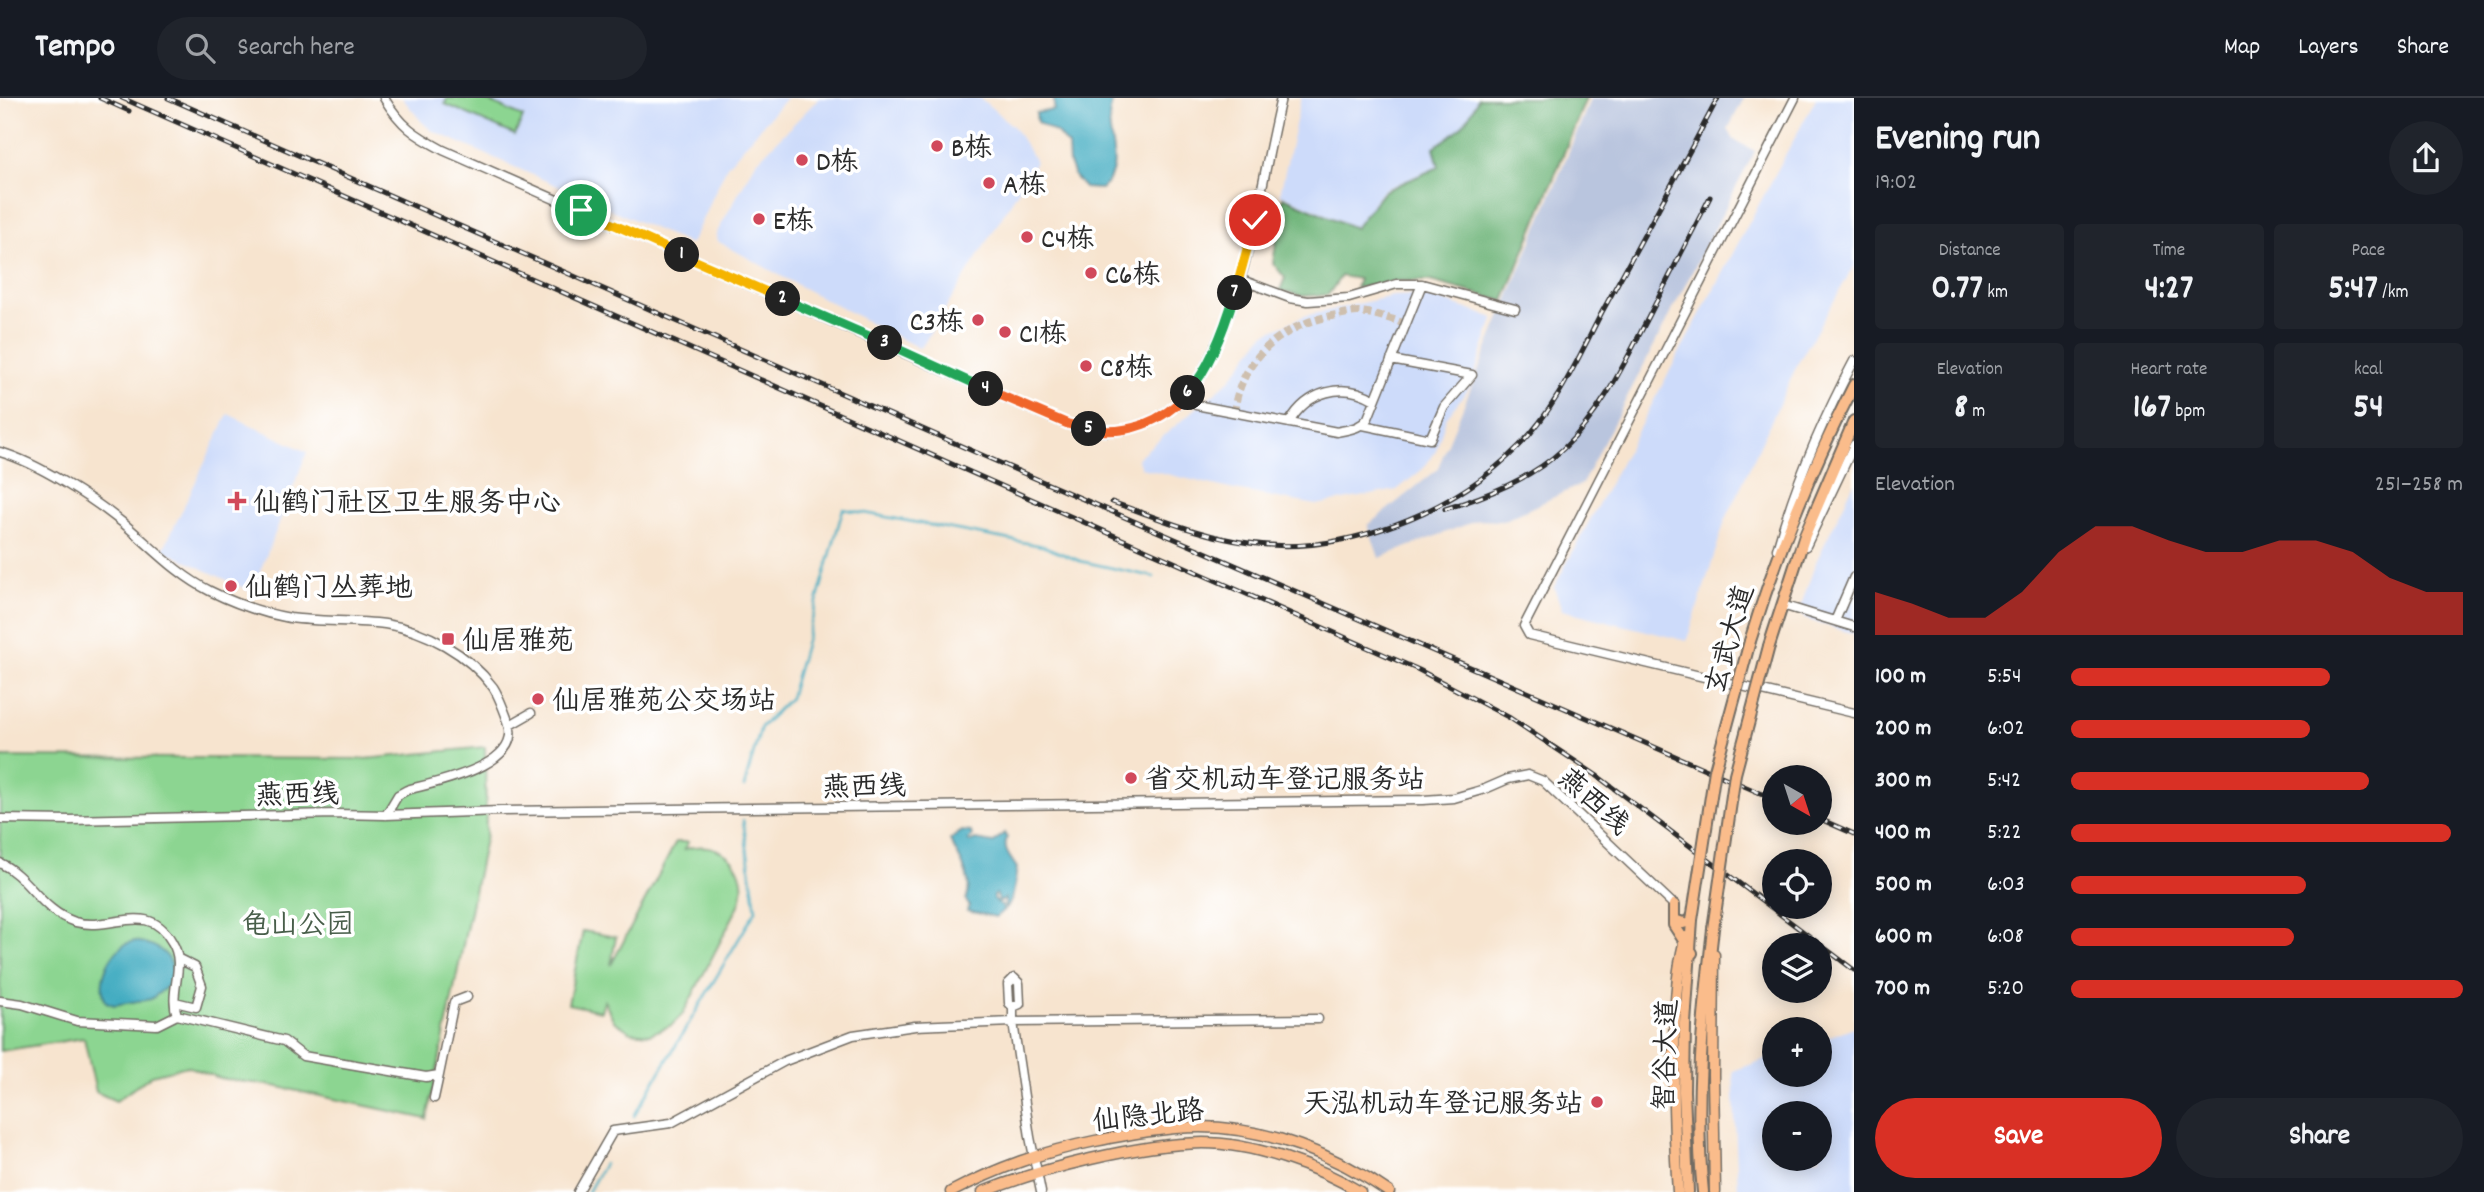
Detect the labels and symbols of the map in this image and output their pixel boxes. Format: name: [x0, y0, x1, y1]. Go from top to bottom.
place label: B栋: [951, 131, 992, 171]
marker: B栋: [929, 138, 945, 154]
place label: D栋: [816, 145, 858, 185]
marker: D栋: [794, 152, 810, 168]
place label: A栋: [1003, 168, 1046, 208]
marker: A栋: [981, 175, 997, 191]
pin: [551, 180, 611, 240]
pin: [1225, 190, 1285, 250]
place label: E栋: [773, 204, 814, 244]
marker: E栋: [751, 211, 767, 227]
place label: C4栋: [1041, 222, 1094, 262]
marker: C4栋: [1019, 229, 1035, 245]
pin: 1: [664, 238, 700, 272]
place label: C6栋: [1105, 258, 1161, 298]
marker: C6栋: [1083, 265, 1099, 281]
pin: 7: [1218, 276, 1252, 310]
pin: 2: [766, 282, 800, 316]
place label: C3栋: [910, 305, 964, 345]
marker: C3栋: [970, 312, 986, 328]
place label: C1栋: [1019, 317, 1067, 357]
marker: C1栋: [997, 324, 1013, 340]
pin: 3: [868, 326, 903, 360]
place label: C8栋: [1100, 351, 1153, 391]
marker: C8栋: [1078, 358, 1094, 374]
pin: 4: [968, 372, 1004, 406]
pin: 6: [1170, 376, 1206, 410]
pin: 5: [1072, 412, 1106, 446]
place label: 仙鹤门社区卫生服务中心: [253, 486, 561, 526]
marker: 仙鹤门社区卫生服务中心: [227, 491, 247, 511]
place label: 仙鹤门丛葬地: [245, 571, 413, 611]
marker: 仙鹤门丛葬地: [223, 578, 239, 594]
street label: 玄武大道: [1698, 581, 1767, 700]
place label: 仙居雅苑: [462, 624, 574, 664]
marker: 仙居雅苑: [440, 631, 456, 647]
place label: 仙居雅苑公交场站: [552, 684, 776, 724]
marker: 仙居雅苑公交场站: [530, 691, 546, 707]
street label: 燕西线: [1547, 761, 1636, 847]
place label: 省交机动车登记服务站: [1145, 763, 1425, 803]
north arrow: [1762, 765, 1832, 835]
street label: 燕西线: [822, 769, 906, 811]
marker: 省交机动车登记服务站: [1123, 770, 1139, 786]
street label: 燕西线: [255, 777, 339, 819]
park label: 龟山公园: [242, 908, 354, 948]
street label: 智谷大道: [1647, 999, 1691, 1112]
place label: 天泓机动车登记服务站: [1303, 1087, 1583, 1127]
street label: 仙隐北路: [1091, 1093, 1206, 1145]
marker: 天泓机动车登记服务站: [1589, 1094, 1605, 1110]

